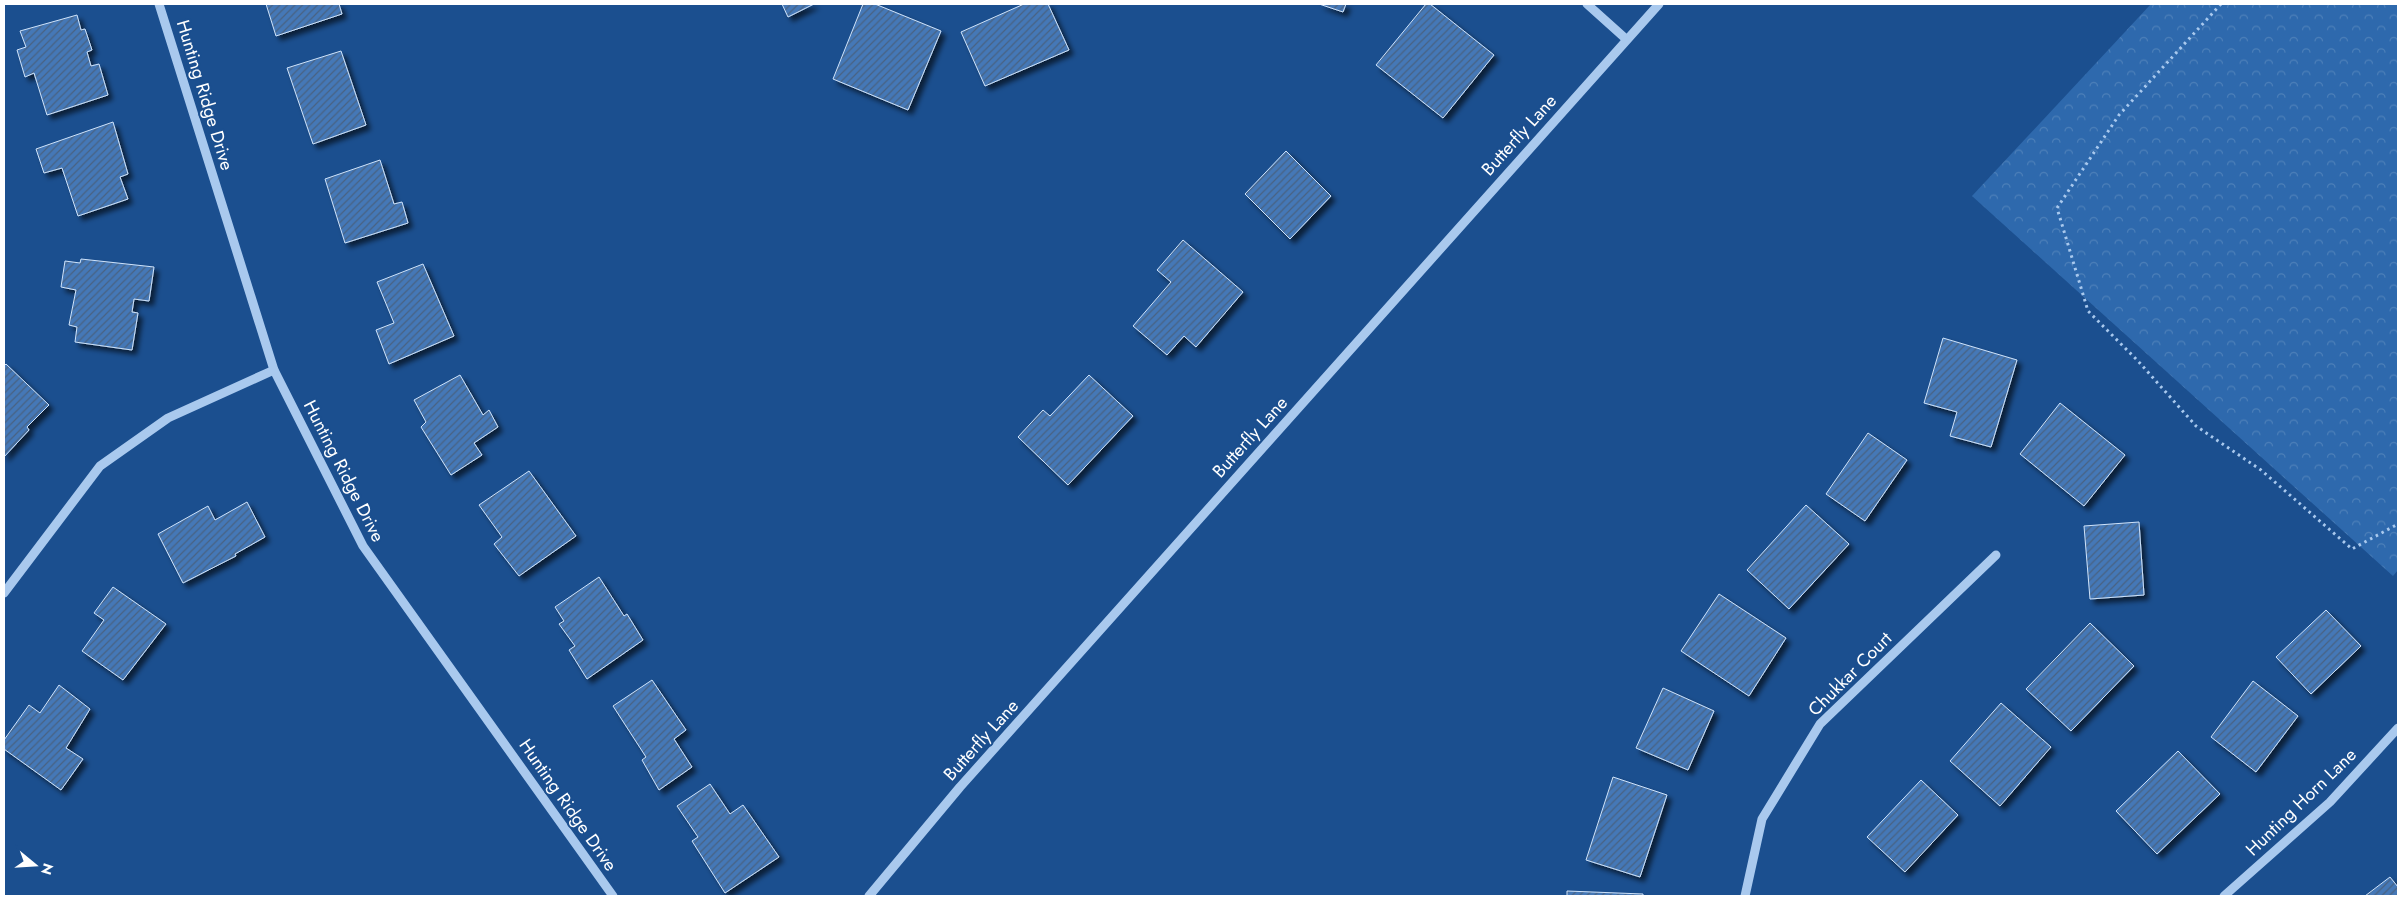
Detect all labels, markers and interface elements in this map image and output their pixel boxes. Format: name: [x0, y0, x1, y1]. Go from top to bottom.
street label: Hunting Ridge Drive: [170, 17, 240, 173]
street label: Butterfly Lane: [1475, 89, 1563, 181]
street label: Butterfly Lane: [1206, 391, 1294, 483]
street label: Hunting Ridge Drive: [297, 396, 391, 546]
street label: Chukkar Court: [1802, 626, 1898, 722]
street label: Butterfly Lane: [937, 694, 1025, 786]
street label: Hunting Ridge Drive: [513, 734, 623, 876]
street label: Hunting Horn Lane: [2240, 742, 2362, 862]
north arrow: [10, 840, 60, 890]
text: N: [36, 861, 59, 877]

